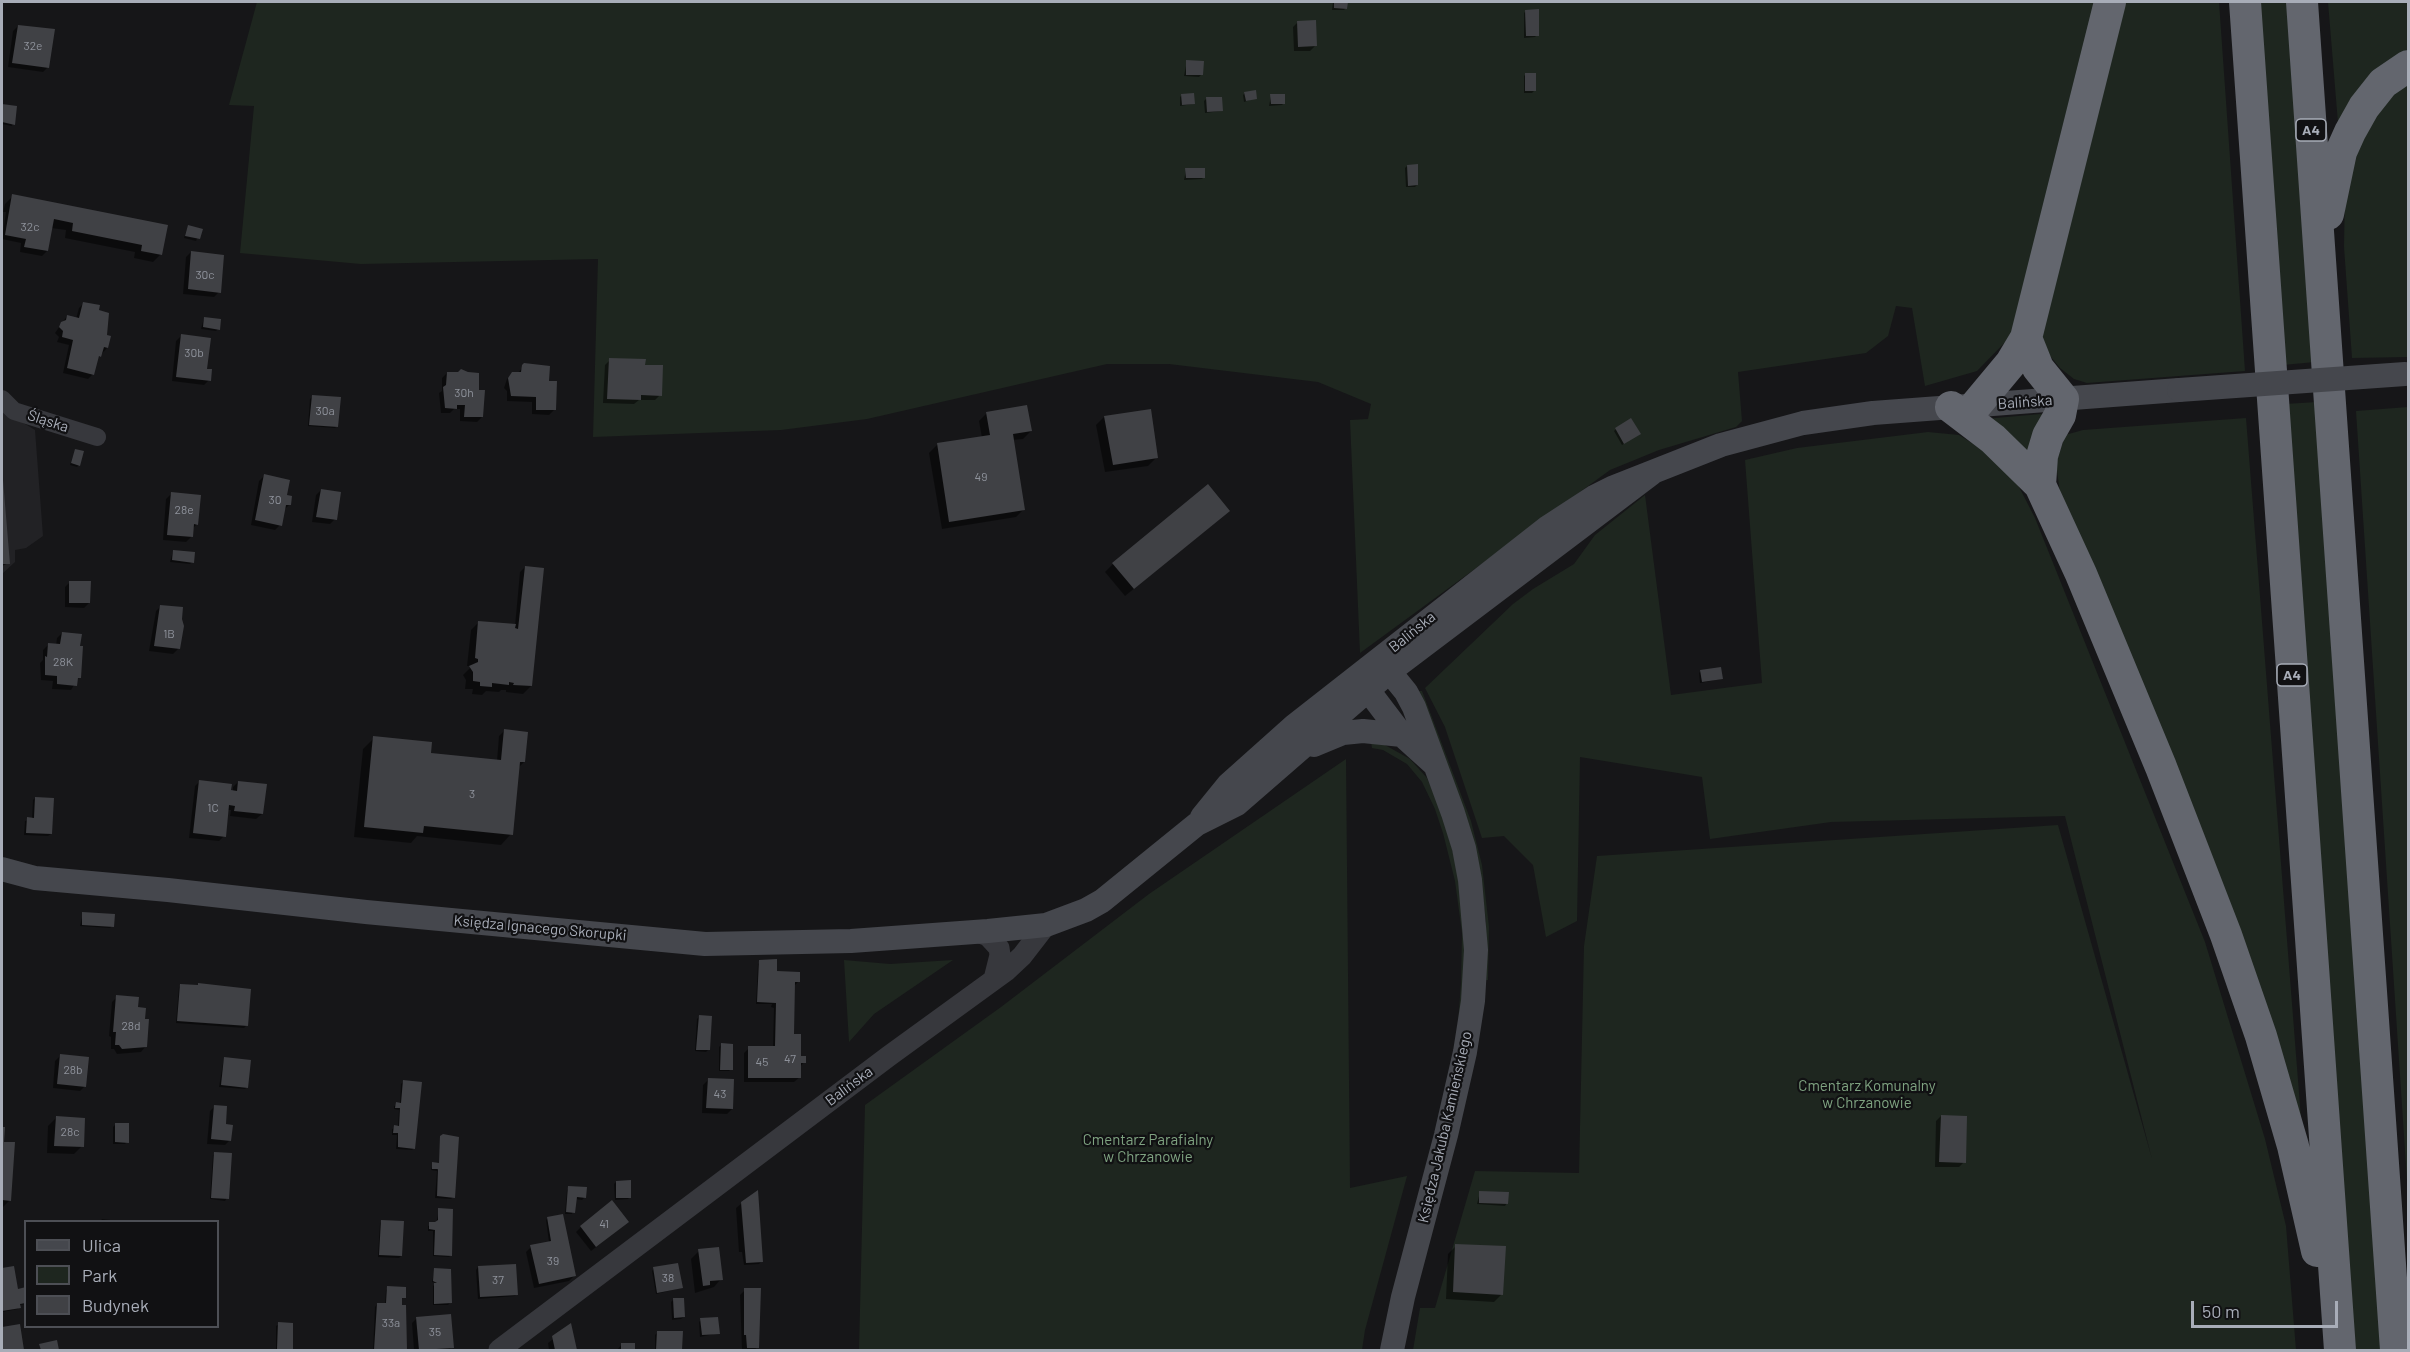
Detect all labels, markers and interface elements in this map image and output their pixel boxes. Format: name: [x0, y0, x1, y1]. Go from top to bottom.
house number: 32e: [23, 39, 43, 53]
road number: A4: [2296, 119, 2326, 141]
house number: 32c: [21, 220, 39, 234]
house number: 30c: [195, 268, 215, 282]
house number: 30b: [184, 346, 204, 360]
house number: 30h: [454, 386, 474, 400]
street label: Balińska: [1997, 391, 2053, 413]
house number: 30a: [315, 404, 335, 418]
street label: Śląska: [25, 406, 71, 436]
house number: 49: [975, 470, 987, 484]
house number: 30: [269, 493, 281, 507]
house number: 28e: [174, 503, 194, 517]
street label: Balińska: [1385, 608, 1439, 656]
house number: 1B: [163, 627, 175, 641]
house number: 28K: [53, 655, 73, 669]
road number: A4: [2277, 664, 2307, 686]
house number: 3: [469, 787, 475, 801]
house number: 1C: [207, 801, 219, 815]
street label: Księdza Ignacego Skorupki: [453, 911, 627, 945]
house number: 28d: [121, 1019, 141, 1033]
street label: Księdza Jakuba Kamieńskiego: [1414, 1029, 1476, 1225]
house number: 47: [784, 1052, 796, 1066]
house number: 45: [756, 1055, 768, 1069]
street label: Balińska: [822, 1062, 876, 1110]
house number: 28b: [63, 1063, 83, 1077]
park label: Cmentarz Komunalny w Chrzanowie: [1798, 1077, 1936, 1112]
house number: 43: [714, 1087, 726, 1101]
house number: 28c: [61, 1125, 79, 1139]
park label: Cmentarz Parafialny w Chrzanowie: [1083, 1131, 1213, 1166]
house number: 41: [599, 1217, 609, 1231]
legend: [24, 1220, 219, 1328]
text: Ulica: [82, 1234, 121, 1256]
house number: 39: [547, 1254, 559, 1268]
text: Park: [82, 1264, 117, 1286]
house number: 38: [662, 1271, 674, 1285]
house number: 37: [492, 1273, 504, 1287]
scale bar: [2194, 1289, 2341, 1327]
text: Budynek: [82, 1294, 149, 1316]
text: 50 m: [2202, 1300, 2240, 1322]
house number: 33a: [382, 1316, 400, 1330]
house number: 35: [429, 1325, 441, 1339]

